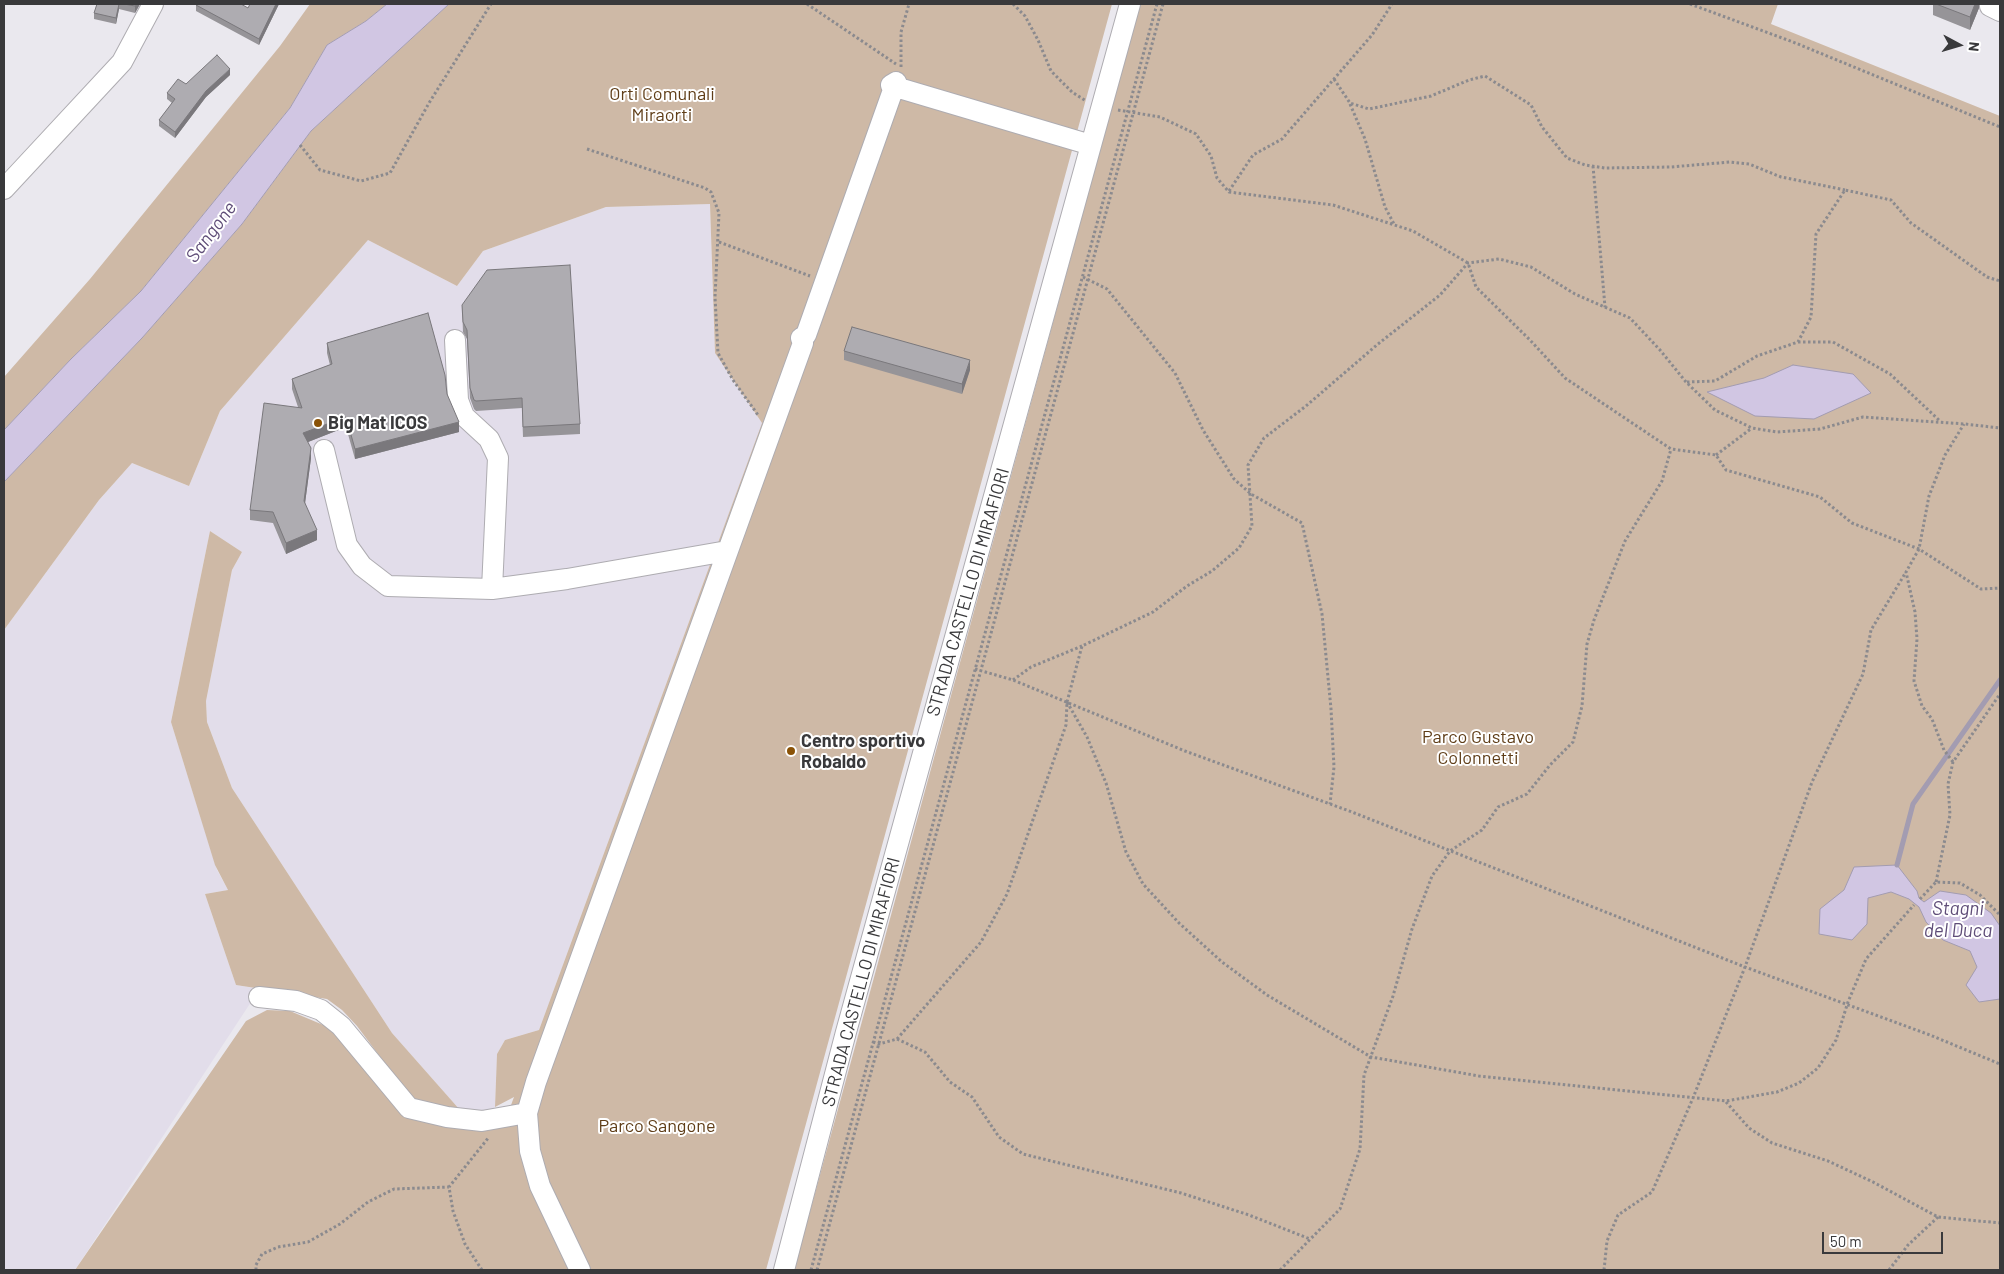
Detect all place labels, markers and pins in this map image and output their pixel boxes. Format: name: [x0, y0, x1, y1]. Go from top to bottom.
place label: Big Mat ICOS: [328, 412, 428, 434]
marker: Big Mat ICOS: [312, 417, 324, 429]
place label: Centro sportivo Robaldo: [801, 730, 925, 772]
marker: Centro sportivo Robaldo: [785, 745, 797, 757]

